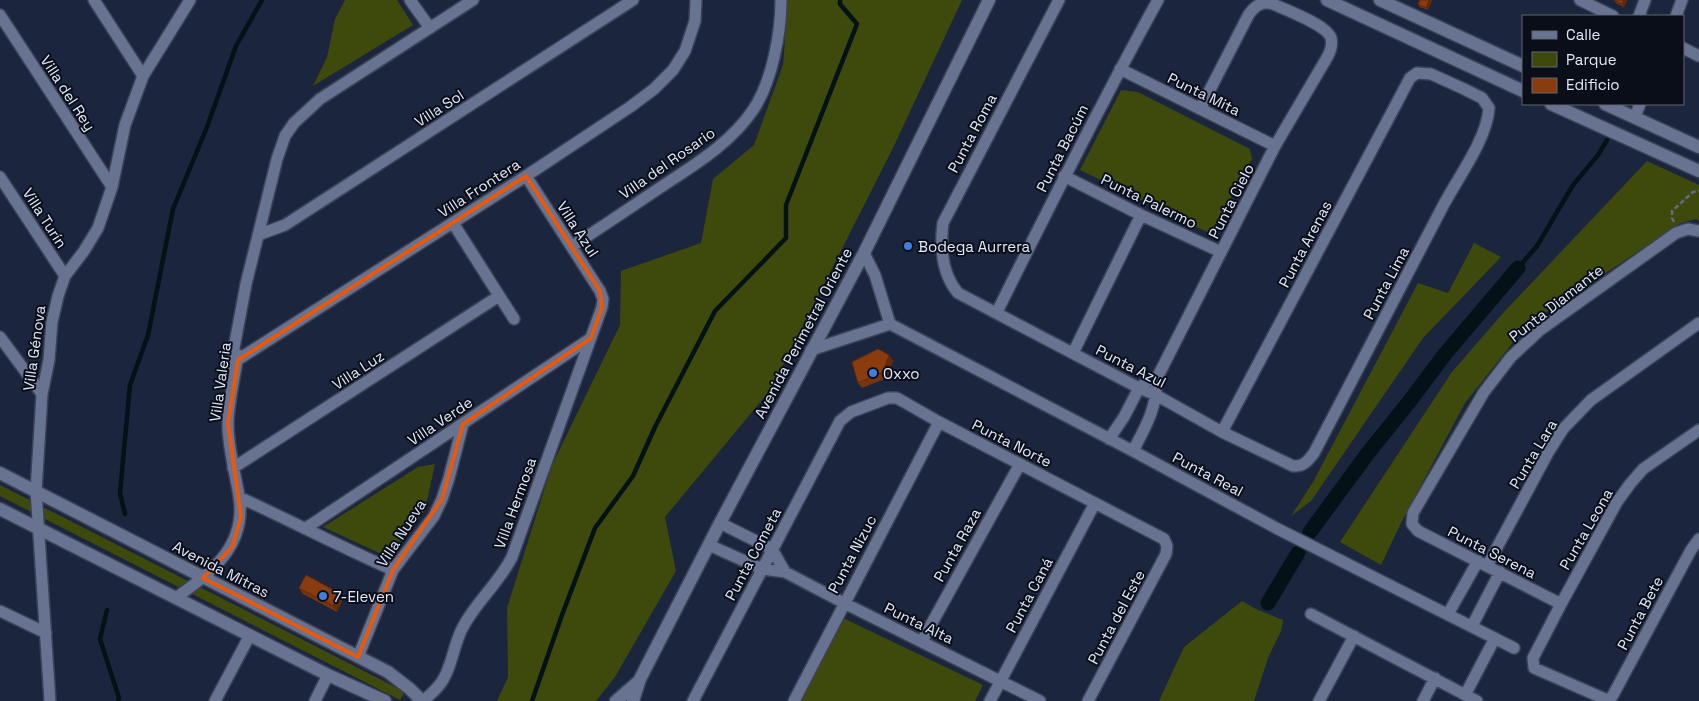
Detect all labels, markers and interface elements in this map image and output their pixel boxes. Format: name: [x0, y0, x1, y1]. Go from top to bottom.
legend: [1522, 15, 1684, 105]
text: Calle: [1566, 25, 1601, 44]
text: Parque: [1566, 50, 1617, 69]
street label: Villa del Rey: [37, 52, 99, 134]
street label: Punta Mita: [1164, 68, 1244, 120]
text: Edificio: [1566, 75, 1620, 94]
street label: Villa Sol: [411, 85, 467, 131]
street label: Punta Roma: [943, 90, 1001, 176]
street label: Punta Bacúm: [1032, 101, 1092, 195]
street label: Villa del Rosario: [615, 123, 719, 203]
street label: Villa Frontera: [434, 154, 524, 222]
street label: Punta Cielo: [1204, 160, 1258, 242]
street label: Punta Palermo: [1098, 170, 1200, 232]
street label: Villa Turín: [19, 184, 71, 252]
street label: Punta Arenas: [1274, 197, 1336, 291]
street label: Villa Azul: [553, 198, 603, 260]
place label: Bodega Aurrera: [918, 237, 1031, 256]
marker: Bodega Aurrera: [902, 240, 914, 252]
street label: Punta Lima: [1359, 243, 1413, 323]
street label: Avenida Perimetral Oriente: [750, 244, 856, 422]
street label: Punta Diamante: [1505, 260, 1607, 346]
street label: Villa Génova: [19, 304, 49, 392]
street label: Villa Valeria: [205, 340, 235, 423]
street label: Punta Azul: [1093, 340, 1169, 392]
street label: Villa Luz: [329, 346, 387, 394]
place label: Oxxo: [883, 364, 920, 383]
marker: Oxxo: [867, 367, 879, 379]
street label: Villa Verde: [404, 392, 476, 450]
street label: Punta Norte: [969, 415, 1055, 471]
street label: Punta Lara: [1505, 416, 1561, 492]
street label: Punta Real: [1169, 447, 1247, 501]
street label: Villa Hermosa: [490, 454, 540, 551]
street label: Punta Leona: [1555, 485, 1617, 573]
street label: Villa Nueva: [372, 495, 430, 570]
street label: Punta Cometa: [721, 504, 786, 604]
street label: Punta Raza: [929, 505, 985, 585]
street label: Punta Nizuc: [823, 511, 881, 596]
street label: Punta Serena: [1445, 522, 1540, 583]
street label: Avenida Mitras: [169, 536, 273, 602]
street label: Punta Caná: [1001, 554, 1057, 636]
street label: Punta del Este: [1083, 566, 1149, 667]
street label: Punta Bete: [1613, 573, 1667, 653]
place label: 7-Eleven: [333, 587, 394, 606]
marker: 7-Eleven: [317, 590, 329, 602]
street label: Punta Alta: [881, 598, 957, 648]

